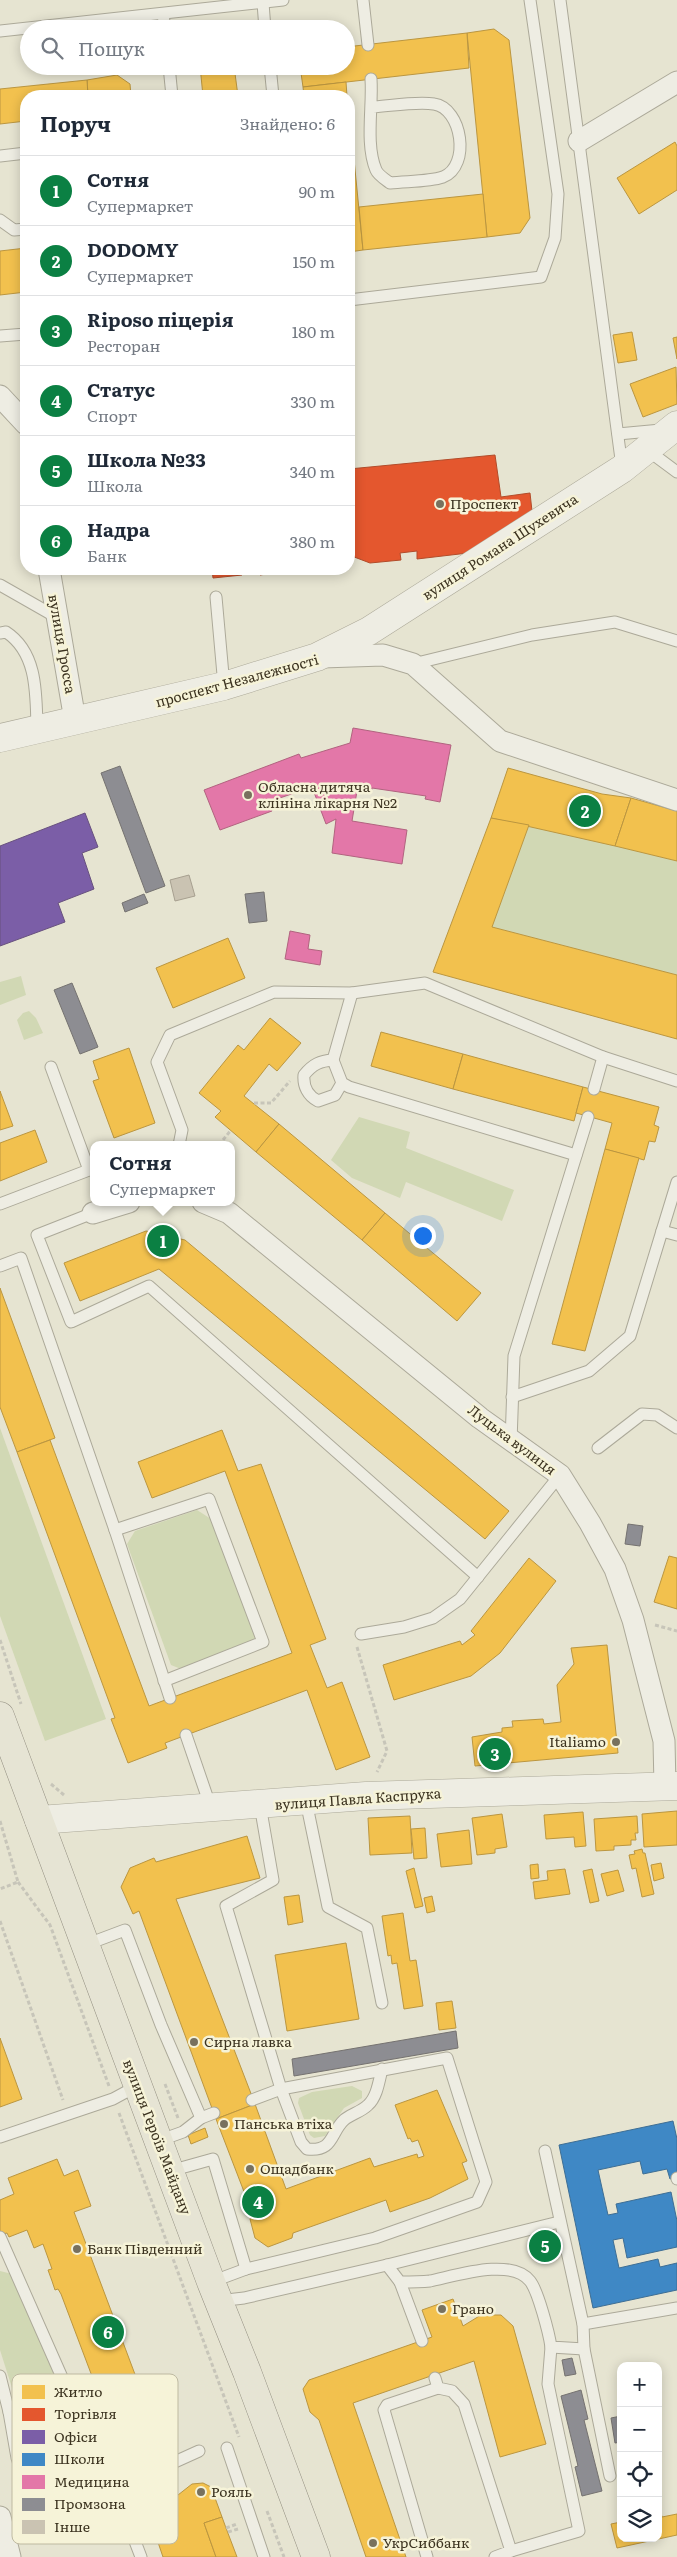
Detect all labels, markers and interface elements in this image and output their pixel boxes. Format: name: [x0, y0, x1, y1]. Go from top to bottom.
search box: [20, 20, 355, 75]
icon: search: [38, 34, 66, 62]
text: Пошук: [78, 34, 145, 62]
text: Поруч: [40, 107, 111, 138]
text: Знайдено: 6: [240, 111, 335, 135]
text: Сотня: [87, 165, 149, 193]
text: 1: [53, 179, 59, 203]
text: 90 m: [299, 179, 335, 203]
text: Супермаркет: [87, 193, 193, 217]
text: DODOMY: [87, 235, 179, 263]
text: 2: [52, 249, 60, 273]
text: 150 m: [292, 249, 335, 273]
text: Супермаркет: [87, 263, 193, 287]
text: Riposo піцерія: [87, 305, 234, 333]
text: 3: [52, 319, 60, 343]
text: 180 m: [292, 319, 335, 343]
text: Ресторан: [87, 333, 161, 357]
text: Статус: [87, 375, 155, 403]
text: 4: [51, 389, 61, 413]
text: 330 m: [290, 389, 335, 413]
text: Спорт: [87, 403, 137, 427]
text: Школа №33: [87, 445, 206, 473]
text: 5: [52, 459, 60, 483]
text: 340 m: [290, 459, 335, 483]
text: Школа: [87, 473, 143, 497]
street label: вулиця Романа Шухевича: [418, 488, 582, 604]
place label: Проспект: [450, 493, 519, 513]
marker: Проспект: [434, 498, 446, 510]
text: Надра: [87, 515, 150, 543]
text: 6: [51, 529, 61, 553]
text: 380 m: [290, 529, 335, 553]
text: Банк: [87, 543, 127, 567]
street label: вулиця Гросса: [44, 593, 82, 696]
street label: проспект Незалежності: [153, 649, 321, 711]
place label: Обласна дитяча клініна лікарня №2: [258, 776, 397, 812]
marker: Обласна дитяча клініна лікарня №2: [242, 789, 254, 801]
pin: 2: [569, 792, 601, 830]
popup: [90, 1141, 235, 1206]
text: Сотня: [109, 1148, 172, 1176]
text: Супермаркет: [109, 1176, 216, 1200]
pin: 1: [147, 1222, 179, 1260]
your location: [410, 1223, 436, 1249]
street label: Луцька вулиця: [464, 1399, 561, 1479]
place label: Italiamo: [549, 1731, 606, 1751]
pin: 3: [479, 1735, 511, 1773]
marker: Italiamo: [610, 1736, 622, 1748]
street label: вулиця Павла Каспрука: [274, 1782, 442, 1814]
place label: Сирна лавка: [204, 2031, 292, 2051]
marker: Сирна лавка: [188, 2036, 200, 2048]
street label: вулиця Героїв Майдану: [119, 2056, 197, 2218]
place label: Панська втіха: [234, 2113, 333, 2133]
marker: Панська втіха: [218, 2118, 230, 2130]
place label: Ощадбанк: [260, 2158, 334, 2178]
marker: Ощадбанк: [244, 2163, 256, 2175]
pin: 4: [242, 2183, 274, 2221]
pin: 5: [529, 2227, 561, 2265]
place label: Банк Південний: [87, 2238, 203, 2258]
marker: Банк Південний: [71, 2243, 83, 2255]
place label: Грано: [452, 2298, 494, 2318]
marker: Грано: [436, 2303, 448, 2315]
pin: 6: [92, 2313, 124, 2351]
map controls: [617, 2362, 662, 2542]
button: +: [617, 2362, 662, 2407]
legend: [12, 2374, 178, 2544]
text: Житло: [54, 2381, 102, 2401]
text: Торгівля: [54, 2403, 117, 2423]
button: −: [617, 2407, 662, 2452]
text: Офіси: [54, 2426, 97, 2446]
text: Школи: [54, 2448, 105, 2468]
button: locate: [617, 2452, 662, 2497]
text: Медицина: [54, 2471, 130, 2491]
place label: Рояль: [211, 2481, 252, 2501]
marker: Рояль: [195, 2486, 207, 2498]
text: Промзона: [54, 2493, 126, 2513]
button: layers: [617, 2497, 662, 2542]
text: Інше: [54, 2516, 90, 2536]
place label: УкрСиббанк: [383, 2532, 470, 2552]
marker: УкрСиббанк: [367, 2537, 379, 2549]

